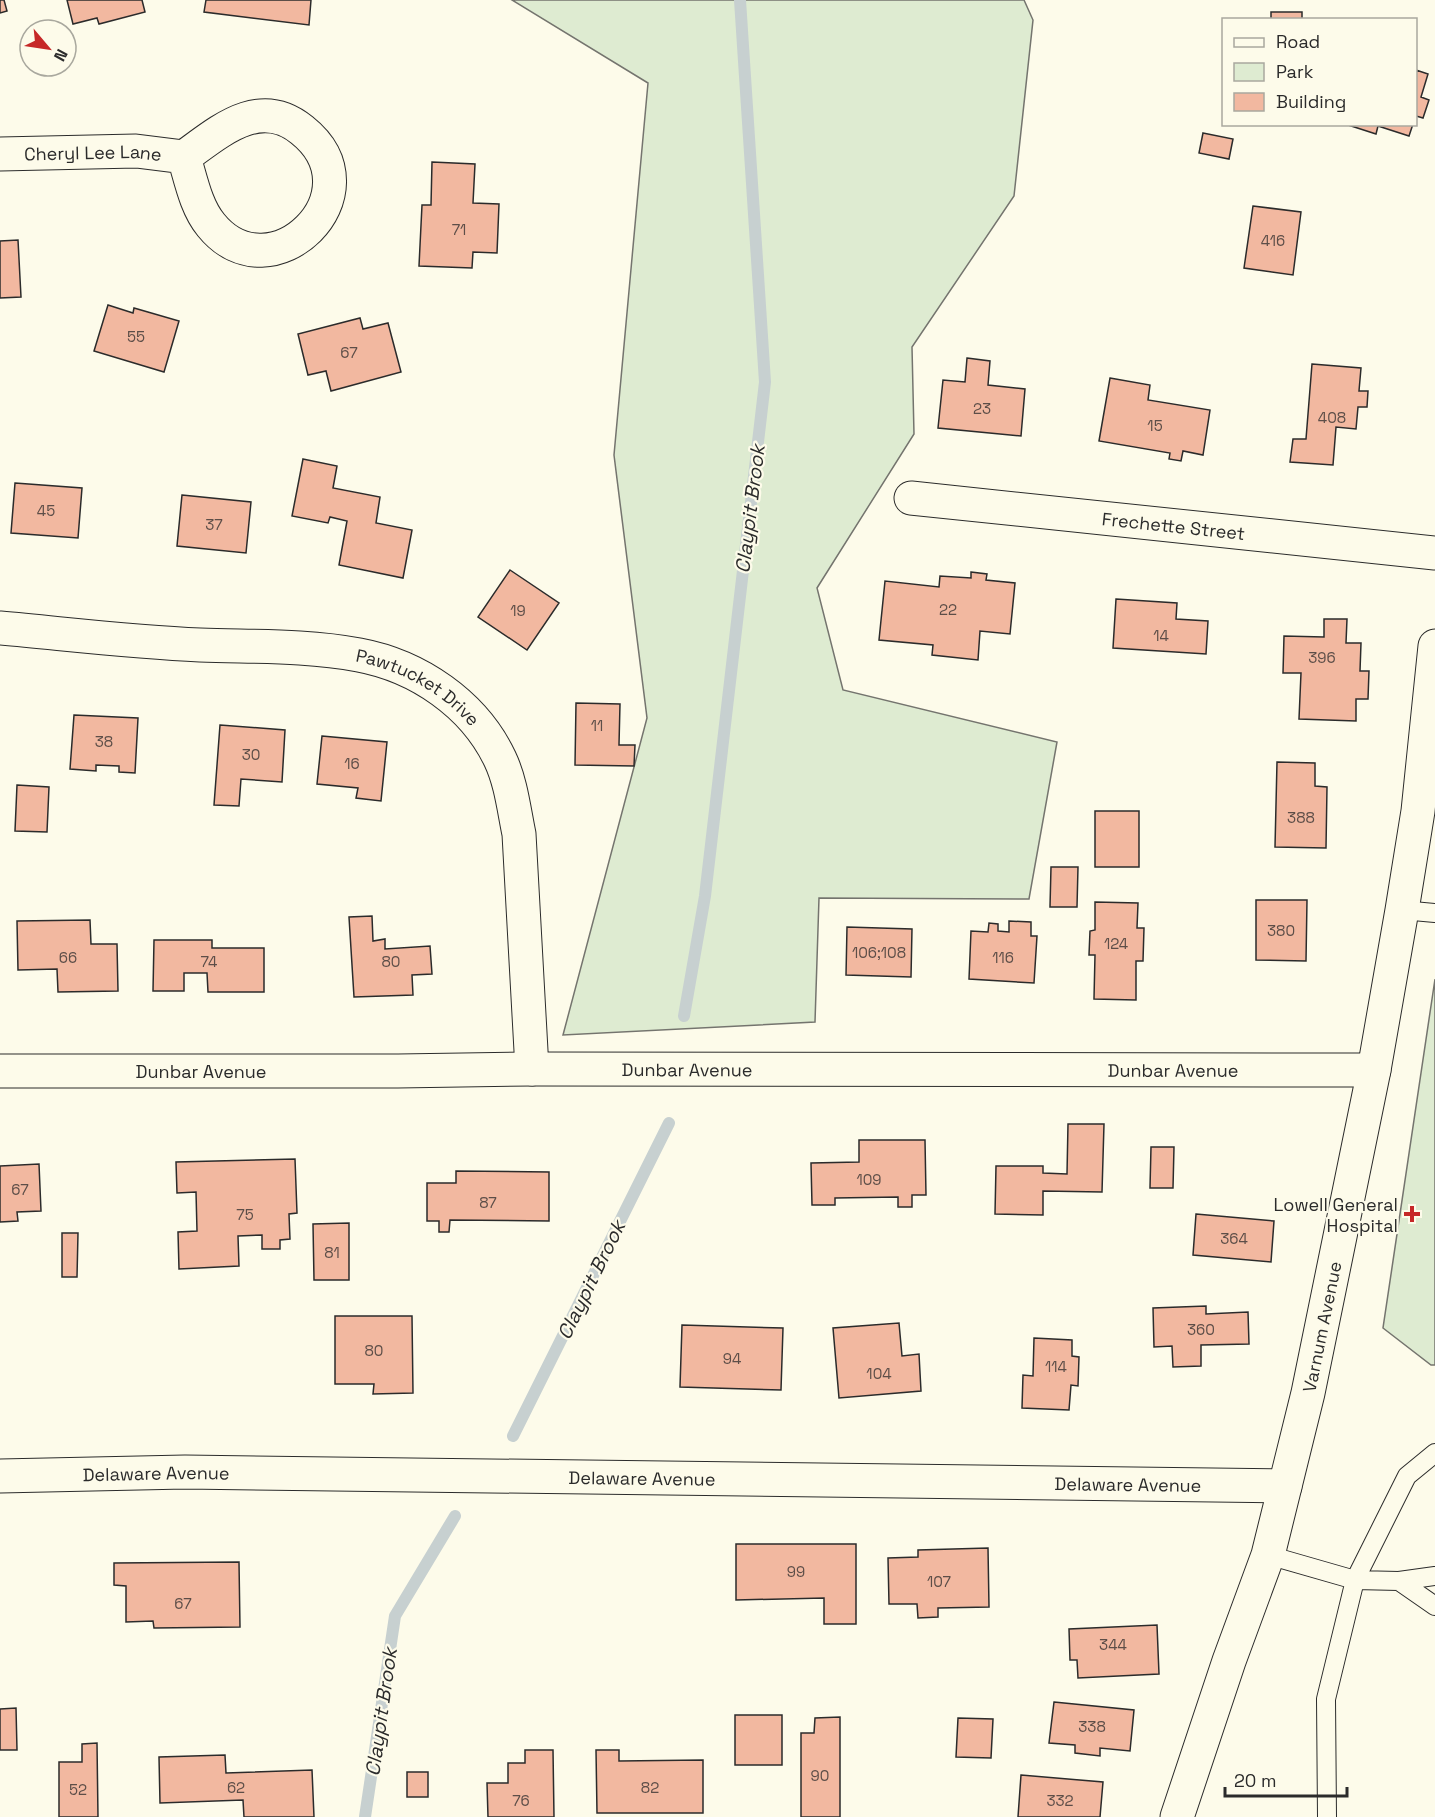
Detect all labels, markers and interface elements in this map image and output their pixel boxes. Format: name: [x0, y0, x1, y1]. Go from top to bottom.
north arrow: [18, 18, 78, 78]
legend: [1222, 18, 1417, 126]
text: Road: [1276, 30, 1320, 53]
text: N: [49, 45, 72, 65]
text: Park: [1276, 60, 1314, 83]
text: Building: [1276, 90, 1346, 113]
street label: Cheryl Lee Lane: [24, 139, 163, 166]
house number: 71: [452, 220, 466, 239]
house number: 416: [1261, 231, 1285, 250]
house number: 55: [127, 327, 145, 346]
house number: 67: [340, 343, 358, 362]
house number: 23: [973, 399, 991, 418]
house number: 408: [1318, 408, 1346, 427]
house number: 15: [1147, 416, 1163, 435]
water label: Claypit Brook: [729, 441, 771, 575]
house number: 45: [37, 501, 55, 520]
street label: Frechette Street: [1101, 507, 1246, 544]
house number: 37: [205, 515, 223, 534]
house number: 22: [939, 600, 957, 619]
house number: 19: [510, 601, 526, 620]
house number: 14: [1153, 626, 1169, 645]
street label: Pawtucket Drive: [354, 643, 485, 730]
house number: 396: [1308, 648, 1336, 667]
house number: 11: [591, 716, 603, 735]
house number: 38: [95, 732, 113, 751]
house number: 30: [242, 745, 260, 764]
house number: 16: [344, 754, 360, 773]
house number: 388: [1287, 808, 1315, 827]
house number: 380: [1267, 921, 1295, 940]
house number: 124: [1104, 934, 1128, 953]
house number: 106;108: [852, 943, 906, 962]
house number: 66: [59, 948, 77, 967]
house number: 116: [992, 948, 1014, 967]
house number: 74: [201, 952, 217, 971]
house number: 80: [382, 952, 400, 971]
street label: Dunbar Avenue: [622, 1058, 752, 1081]
street label: Dunbar Avenue: [1108, 1058, 1238, 1081]
street label: Dunbar Avenue: [136, 1060, 266, 1083]
house number: 109: [856, 1170, 882, 1189]
house number: 67: [11, 1180, 29, 1199]
house number: 87: [479, 1193, 497, 1212]
place label: Lowell General Hospital: [1273, 1193, 1398, 1237]
house number: 75: [236, 1205, 254, 1224]
marker: Lowell General Hospital: [1403, 1205, 1421, 1223]
water label: Claypit Brook: [551, 1214, 632, 1344]
house number: 364: [1220, 1229, 1248, 1248]
house number: 81: [324, 1243, 340, 1262]
street label: Varnum Avenue: [1297, 1259, 1346, 1394]
house number: 360: [1187, 1320, 1215, 1339]
house number: 80: [365, 1341, 383, 1360]
house number: 94: [723, 1349, 741, 1368]
house number: 114: [1045, 1357, 1067, 1376]
house number: 104: [866, 1364, 892, 1383]
street label: Delaware Avenue: [82, 1460, 230, 1486]
street label: Delaware Avenue: [568, 1465, 716, 1490]
street label: Delaware Avenue: [1054, 1472, 1201, 1496]
house number: 99: [787, 1562, 805, 1581]
house number: 107: [927, 1572, 951, 1591]
house number: 67: [174, 1594, 192, 1613]
house number: 344: [1099, 1635, 1127, 1654]
water label: Claypit Brook: [359, 1644, 403, 1778]
house number: 338: [1078, 1717, 1106, 1736]
scale bar: [1225, 1760, 1346, 1798]
house number: 90: [811, 1766, 829, 1785]
text: 20 m: [1234, 1769, 1277, 1792]
house number: 62: [227, 1778, 245, 1797]
house number: 82: [641, 1778, 659, 1797]
house number: 52: [69, 1780, 87, 1799]
house number: 76: [512, 1791, 530, 1810]
house number: 332: [1046, 1791, 1074, 1810]

